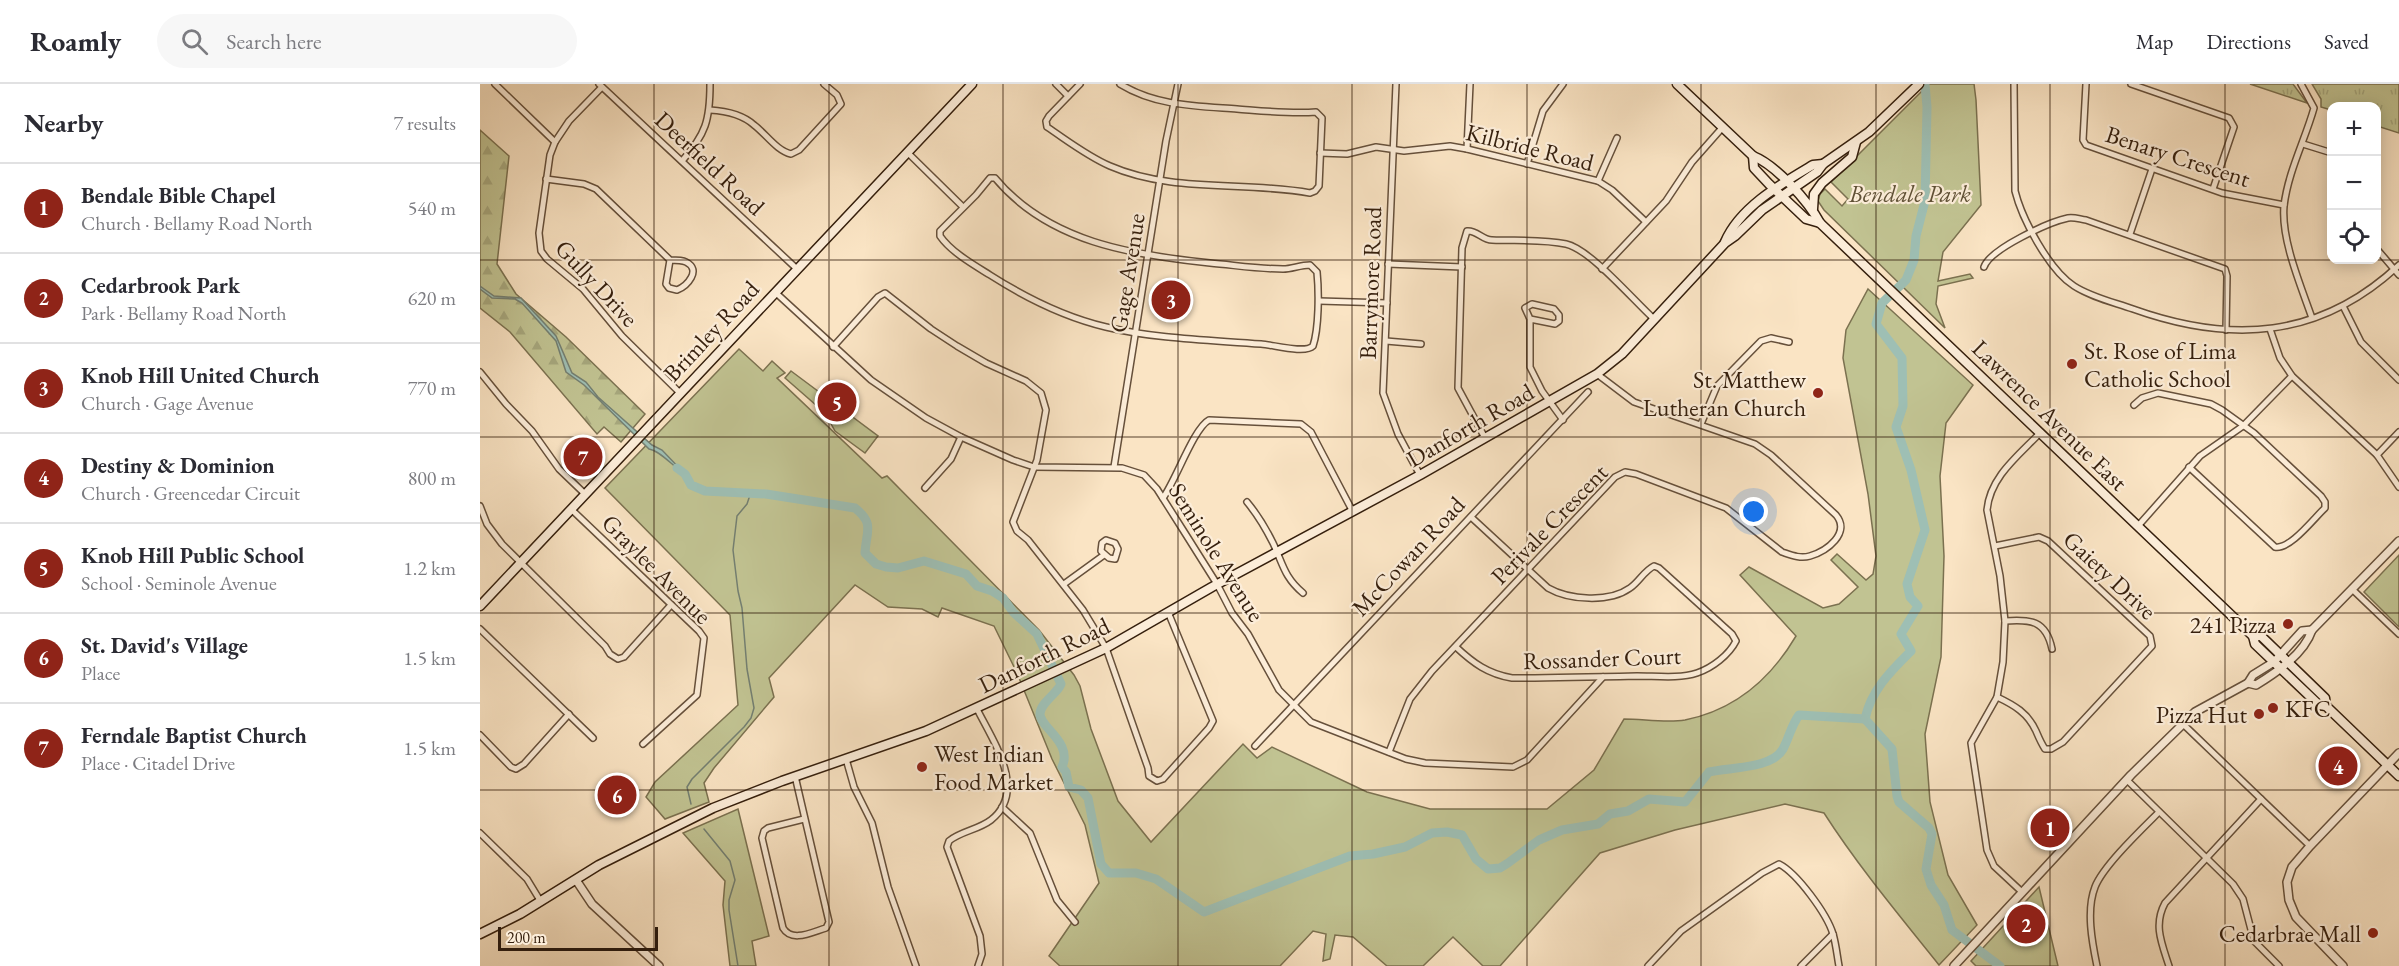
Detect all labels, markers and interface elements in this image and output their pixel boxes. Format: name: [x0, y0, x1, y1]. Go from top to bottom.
search box: [157, 14, 577, 68]
text: Roamly: [30, 23, 121, 59]
icon: search: [178, 25, 211, 58]
text: Search here: [226, 27, 322, 56]
text: Map: [2136, 28, 2173, 55]
text: Directions: [2206, 28, 2291, 55]
text: Saved: [2324, 28, 2369, 55]
map controls: [2327, 102, 2381, 264]
button: +: [2327, 102, 2381, 156]
street label: Deerfield Road: [648, 104, 772, 222]
text: Nearby: [24, 106, 104, 140]
text: 7 results: [393, 110, 456, 136]
street label: Kilbride Road: [1463, 116, 1598, 178]
street label: Benary Crescent: [2102, 118, 2255, 194]
button: −: [2327, 156, 2381, 210]
park label: Bendale Park: [1848, 178, 1971, 209]
text: Bendale Bible Chapel: [81, 181, 276, 210]
text: 1: [38, 195, 49, 221]
text: 540 m: [408, 195, 456, 221]
street label: Barrymore Road: [1352, 205, 1388, 360]
text: Church · Bellamy Road North: [81, 210, 313, 236]
button: locate: [2327, 210, 2381, 264]
street label: Gage Avenue: [1102, 211, 1152, 335]
street label: Gully Drive: [549, 233, 645, 333]
text: Cedarbrook Park: [81, 271, 240, 300]
street label: Brimley Road: [656, 273, 766, 388]
pin: 3: [1152, 278, 1190, 322]
text: 2: [38, 285, 49, 311]
text: 620 m: [408, 285, 456, 311]
text: Park · Bellamy Road North: [81, 300, 287, 326]
street label: Lawrence Avenue East: [1966, 333, 2135, 498]
place label: St. Rose of Lima Catholic School: [2084, 335, 2237, 394]
marker: St. Rose of Lima Catholic School: [2065, 357, 2079, 371]
text: Knob Hill United Church: [81, 361, 320, 390]
place label: St. Matthew Lutheran Church: [1643, 364, 1807, 423]
text: 3: [38, 375, 49, 401]
text: 770 m: [408, 375, 456, 401]
street label: Danforth Road: [1401, 376, 1540, 474]
pin: 5: [818, 380, 856, 424]
marker: St. Matthew Lutheran Church: [1811, 386, 1825, 400]
text: Church · Gage Avenue: [81, 390, 254, 416]
pin: 7: [564, 434, 602, 479]
text: Destiny & Dominion: [81, 451, 275, 480]
street label: Perivale Crescent: [1484, 457, 1615, 591]
text: 4: [38, 465, 49, 491]
text: 800 m: [408, 465, 456, 491]
street label: Seminole Avenue: [1162, 477, 1272, 627]
text: Church · Greencedar Circuit: [81, 480, 300, 506]
street label: McCowan Road: [1345, 489, 1472, 622]
your location: [1739, 497, 1768, 526]
street label: Graylee Avenue: [595, 507, 719, 631]
street label: Gaiety Drive: [2057, 524, 2163, 626]
text: Knob Hill Public School: [81, 541, 304, 570]
text: 5: [38, 555, 49, 581]
text: 1.2 km: [403, 555, 456, 581]
text: School · Seminole Avenue: [81, 570, 277, 596]
place label: 241 Pizza: [2190, 609, 2276, 640]
street label: Danforth Road: [973, 610, 1115, 700]
marker: 241 Pizza: [2281, 617, 2295, 631]
text: St. David's Village: [81, 631, 248, 660]
street label: Rossander Court: [1522, 640, 1682, 676]
text: 6: [38, 645, 49, 671]
text: 1.5 km: [403, 645, 456, 671]
text: Place: [81, 660, 120, 686]
place label: KFC: [2285, 693, 2331, 724]
place label: Pizza Hut: [2156, 699, 2247, 730]
marker: KFC: [2266, 701, 2280, 715]
marker: Pizza Hut: [2252, 707, 2266, 721]
text: Ferndale Baptist Church: [81, 721, 307, 750]
text: 7: [38, 735, 49, 761]
text: 1.5 km: [403, 735, 456, 761]
place label: West Indian Food Market: [934, 738, 1054, 797]
pin: 4: [2318, 744, 2358, 788]
text: Place · Citadel Drive: [81, 750, 235, 776]
marker: West Indian Food Market: [915, 760, 929, 774]
pin: 6: [598, 772, 636, 818]
pin: 1: [2030, 806, 2070, 850]
pin: 2: [2006, 902, 2046, 946]
place label: Cedarbrae Mall: [2219, 918, 2361, 949]
scale bar: [498, 924, 658, 952]
marker: Cedarbrae Mall: [2366, 926, 2380, 940]
text: 200 m: [507, 927, 546, 948]

